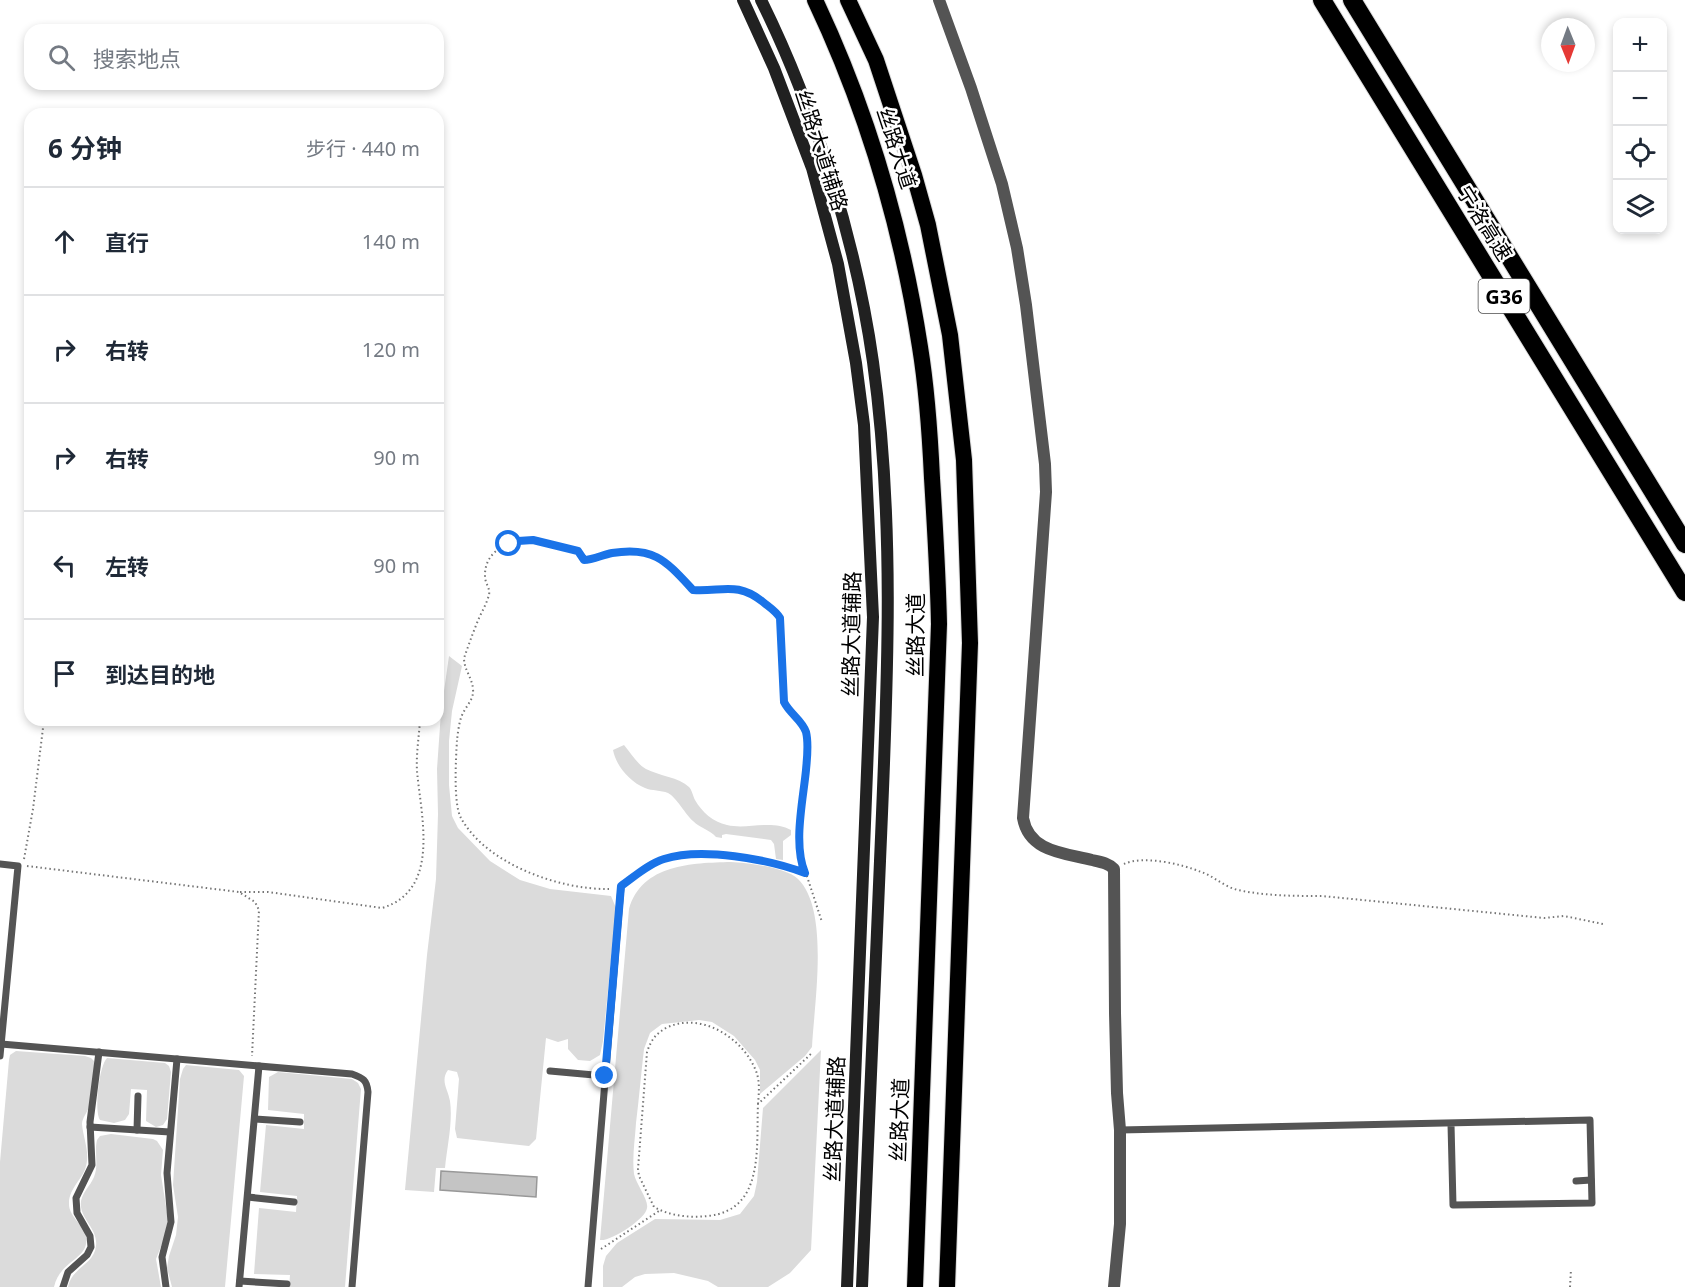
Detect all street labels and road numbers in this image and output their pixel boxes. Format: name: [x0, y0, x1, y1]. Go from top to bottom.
street label: 丝路大道辅路: [789, 86, 855, 214]
street label: 丝路大道: [871, 104, 923, 192]
street label: 宁洛高速: [1451, 180, 1519, 266]
road number: G36: [1478, 279, 1530, 313]
street label: 丝路大道辅路: [836, 571, 866, 697]
street label: 丝路大道: [901, 593, 929, 677]
street label: 丝路大道辅路: [818, 1056, 850, 1182]
street label: 丝路大道: [884, 1078, 914, 1162]

